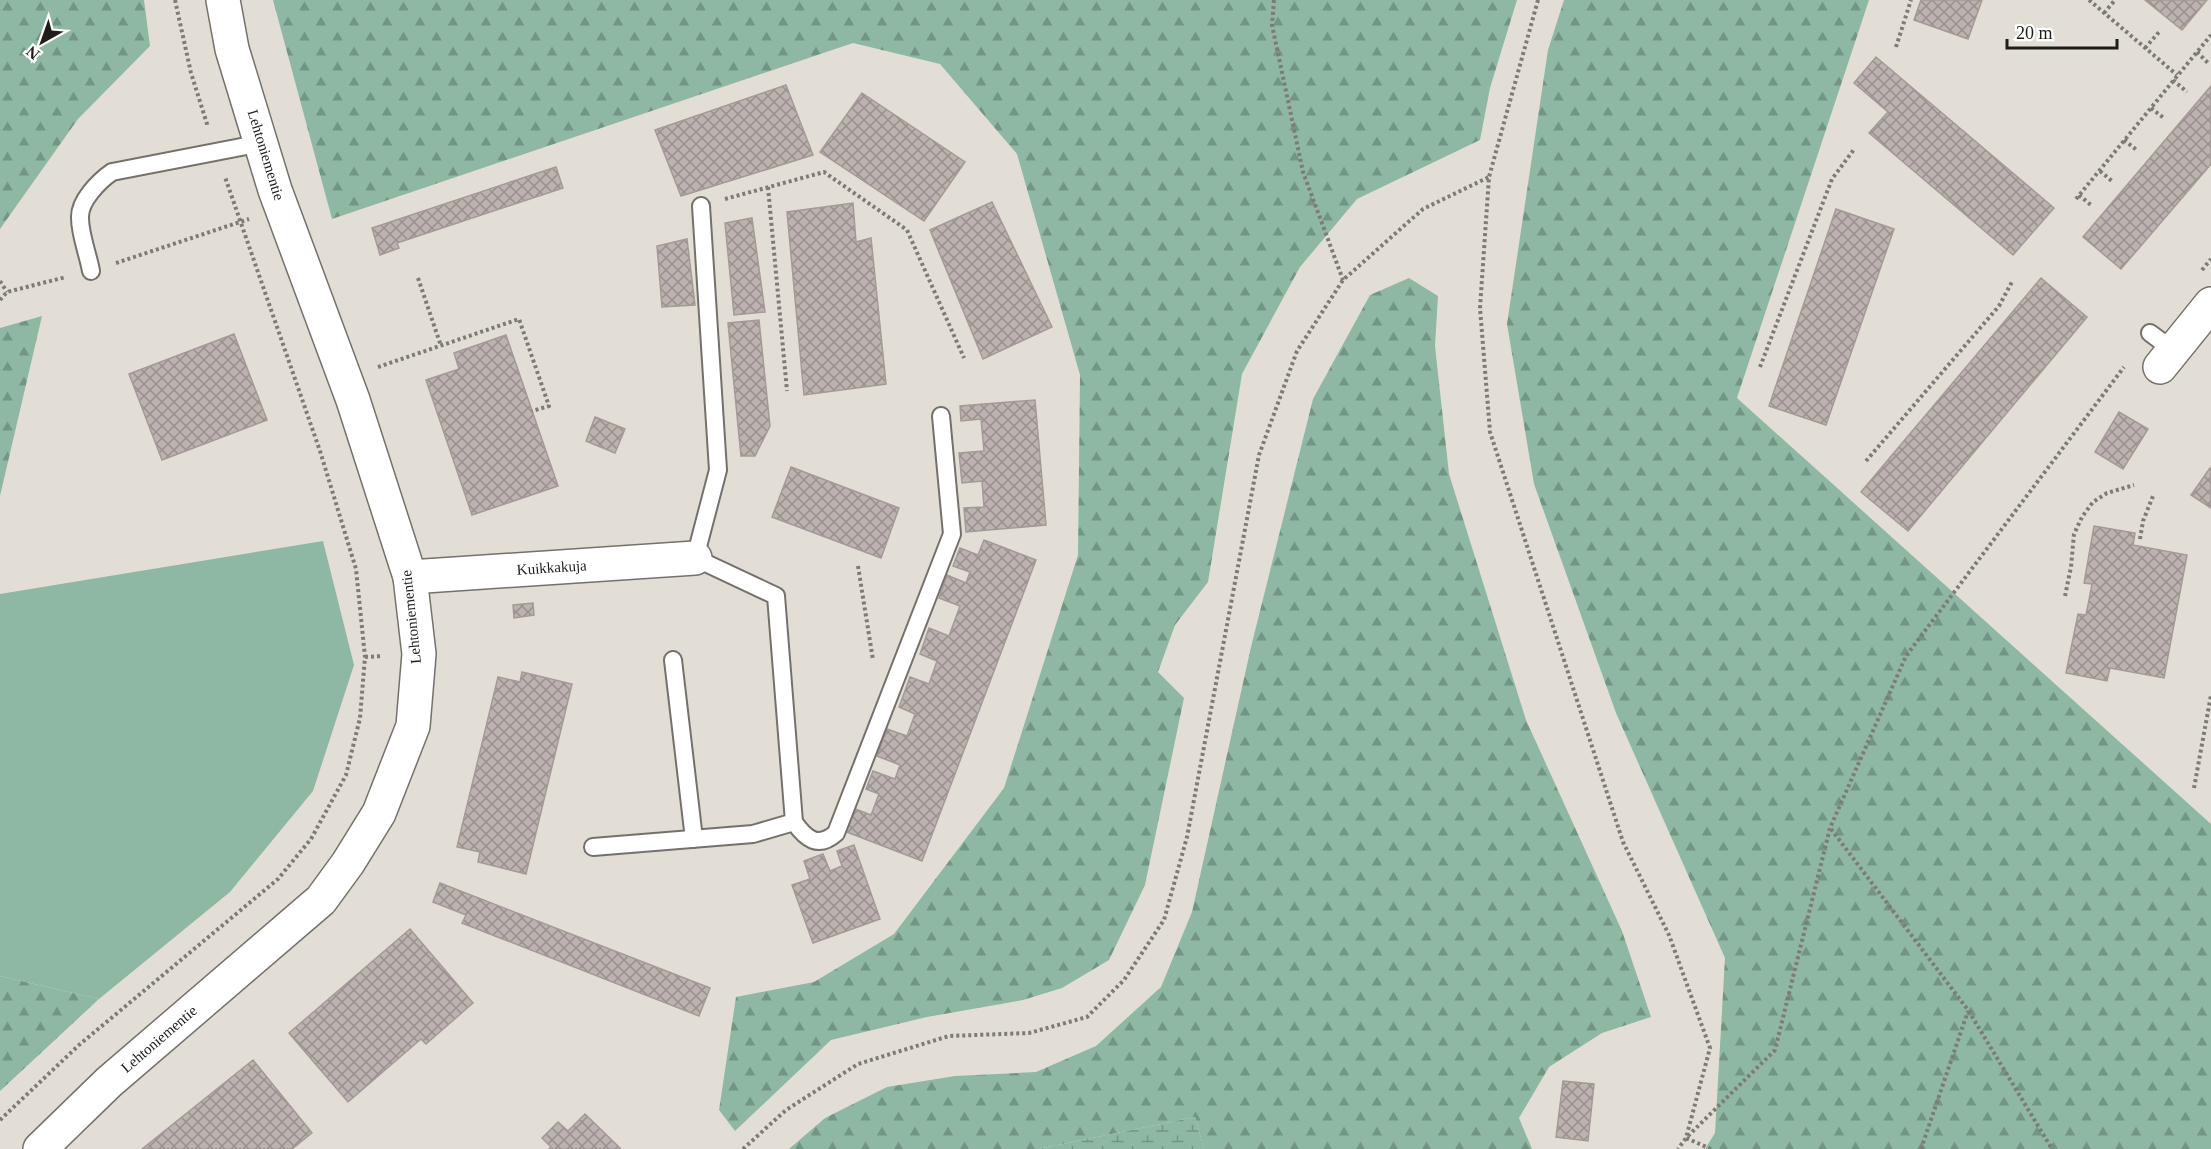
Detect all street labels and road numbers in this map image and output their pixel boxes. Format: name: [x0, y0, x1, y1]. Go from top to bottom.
street label: Lehtoniementie: [245, 108, 288, 203]
street label: Kuikkakuja: [516, 557, 587, 578]
street label: Lehtoniementie: [398, 569, 424, 665]
street label: Lehtoniementie: [118, 1002, 200, 1076]

